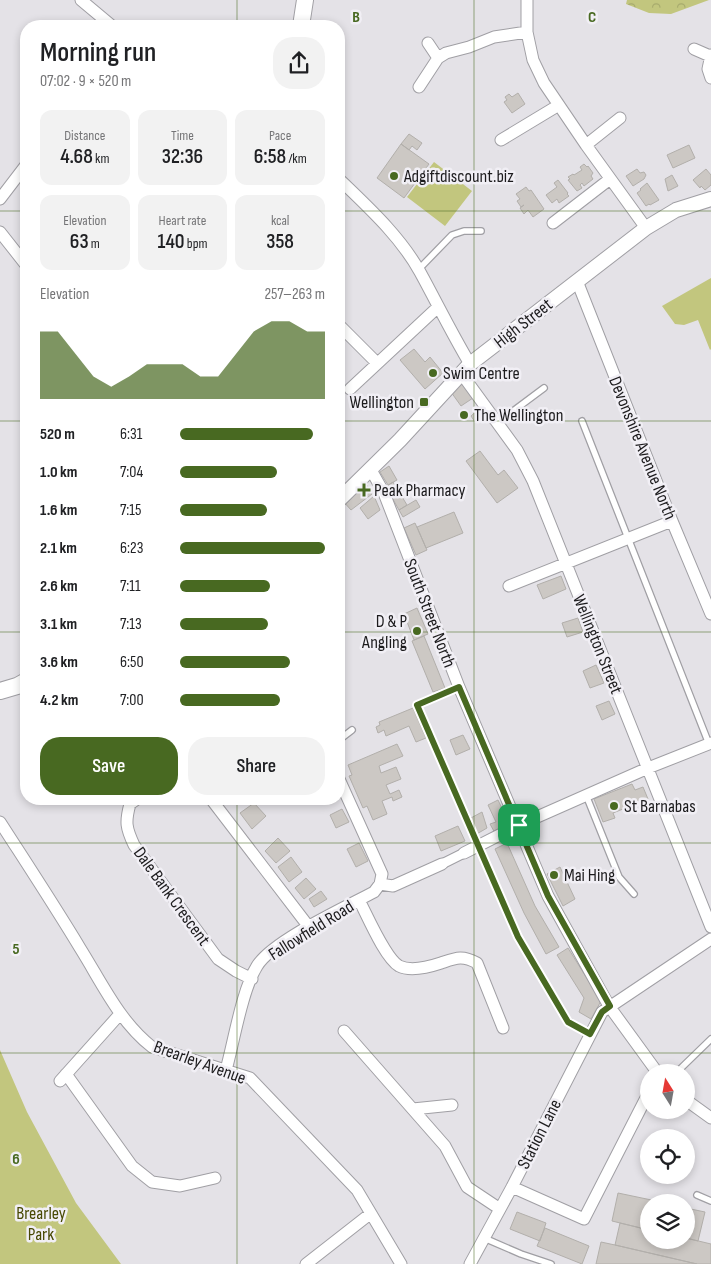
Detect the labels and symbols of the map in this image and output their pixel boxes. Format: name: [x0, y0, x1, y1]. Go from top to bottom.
text: B: [352, 8, 360, 27]
text: C: [588, 8, 596, 27]
place label: Adgiftdiscount.biz: [403, 166, 514, 187]
marker: Adgiftdiscount.biz: [388, 170, 400, 182]
street label: High Street: [490, 294, 557, 353]
place label: Swim Centre: [443, 363, 520, 384]
marker: Swim Centre: [427, 367, 439, 379]
street label: Devonshire Avenue North: [604, 374, 681, 523]
place label: Wellington: [350, 392, 414, 413]
marker: Wellington: [418, 396, 430, 408]
place label: The Wellington: [474, 405, 563, 426]
marker: The Wellington: [458, 409, 470, 421]
place label: Peak Pharmacy: [374, 480, 465, 501]
marker: Peak Pharmacy: [358, 484, 370, 496]
street label: South Street North: [399, 556, 460, 671]
street label: Wellington Street: [568, 591, 627, 697]
place label: D & P Angling: [361, 611, 407, 653]
marker: D & P Angling: [411, 625, 423, 637]
place label: St Barnabas: [624, 796, 696, 817]
marker: St Barnabas: [608, 800, 620, 812]
pin: [498, 804, 540, 846]
street label: Dale Bank Crescent: [129, 843, 215, 950]
place label: Mai Hing: [564, 865, 615, 886]
marker: Mai Hing: [548, 869, 560, 881]
street label: Fallowfield Road: [265, 896, 358, 965]
text: 5: [12, 940, 20, 959]
street label: Brearley Avenue: [151, 1036, 249, 1089]
north arrow: [640, 1064, 695, 1119]
street label: Station Lane: [513, 1096, 566, 1173]
text: 6: [12, 1150, 20, 1169]
park label: Brearley Park: [16, 1203, 66, 1245]

